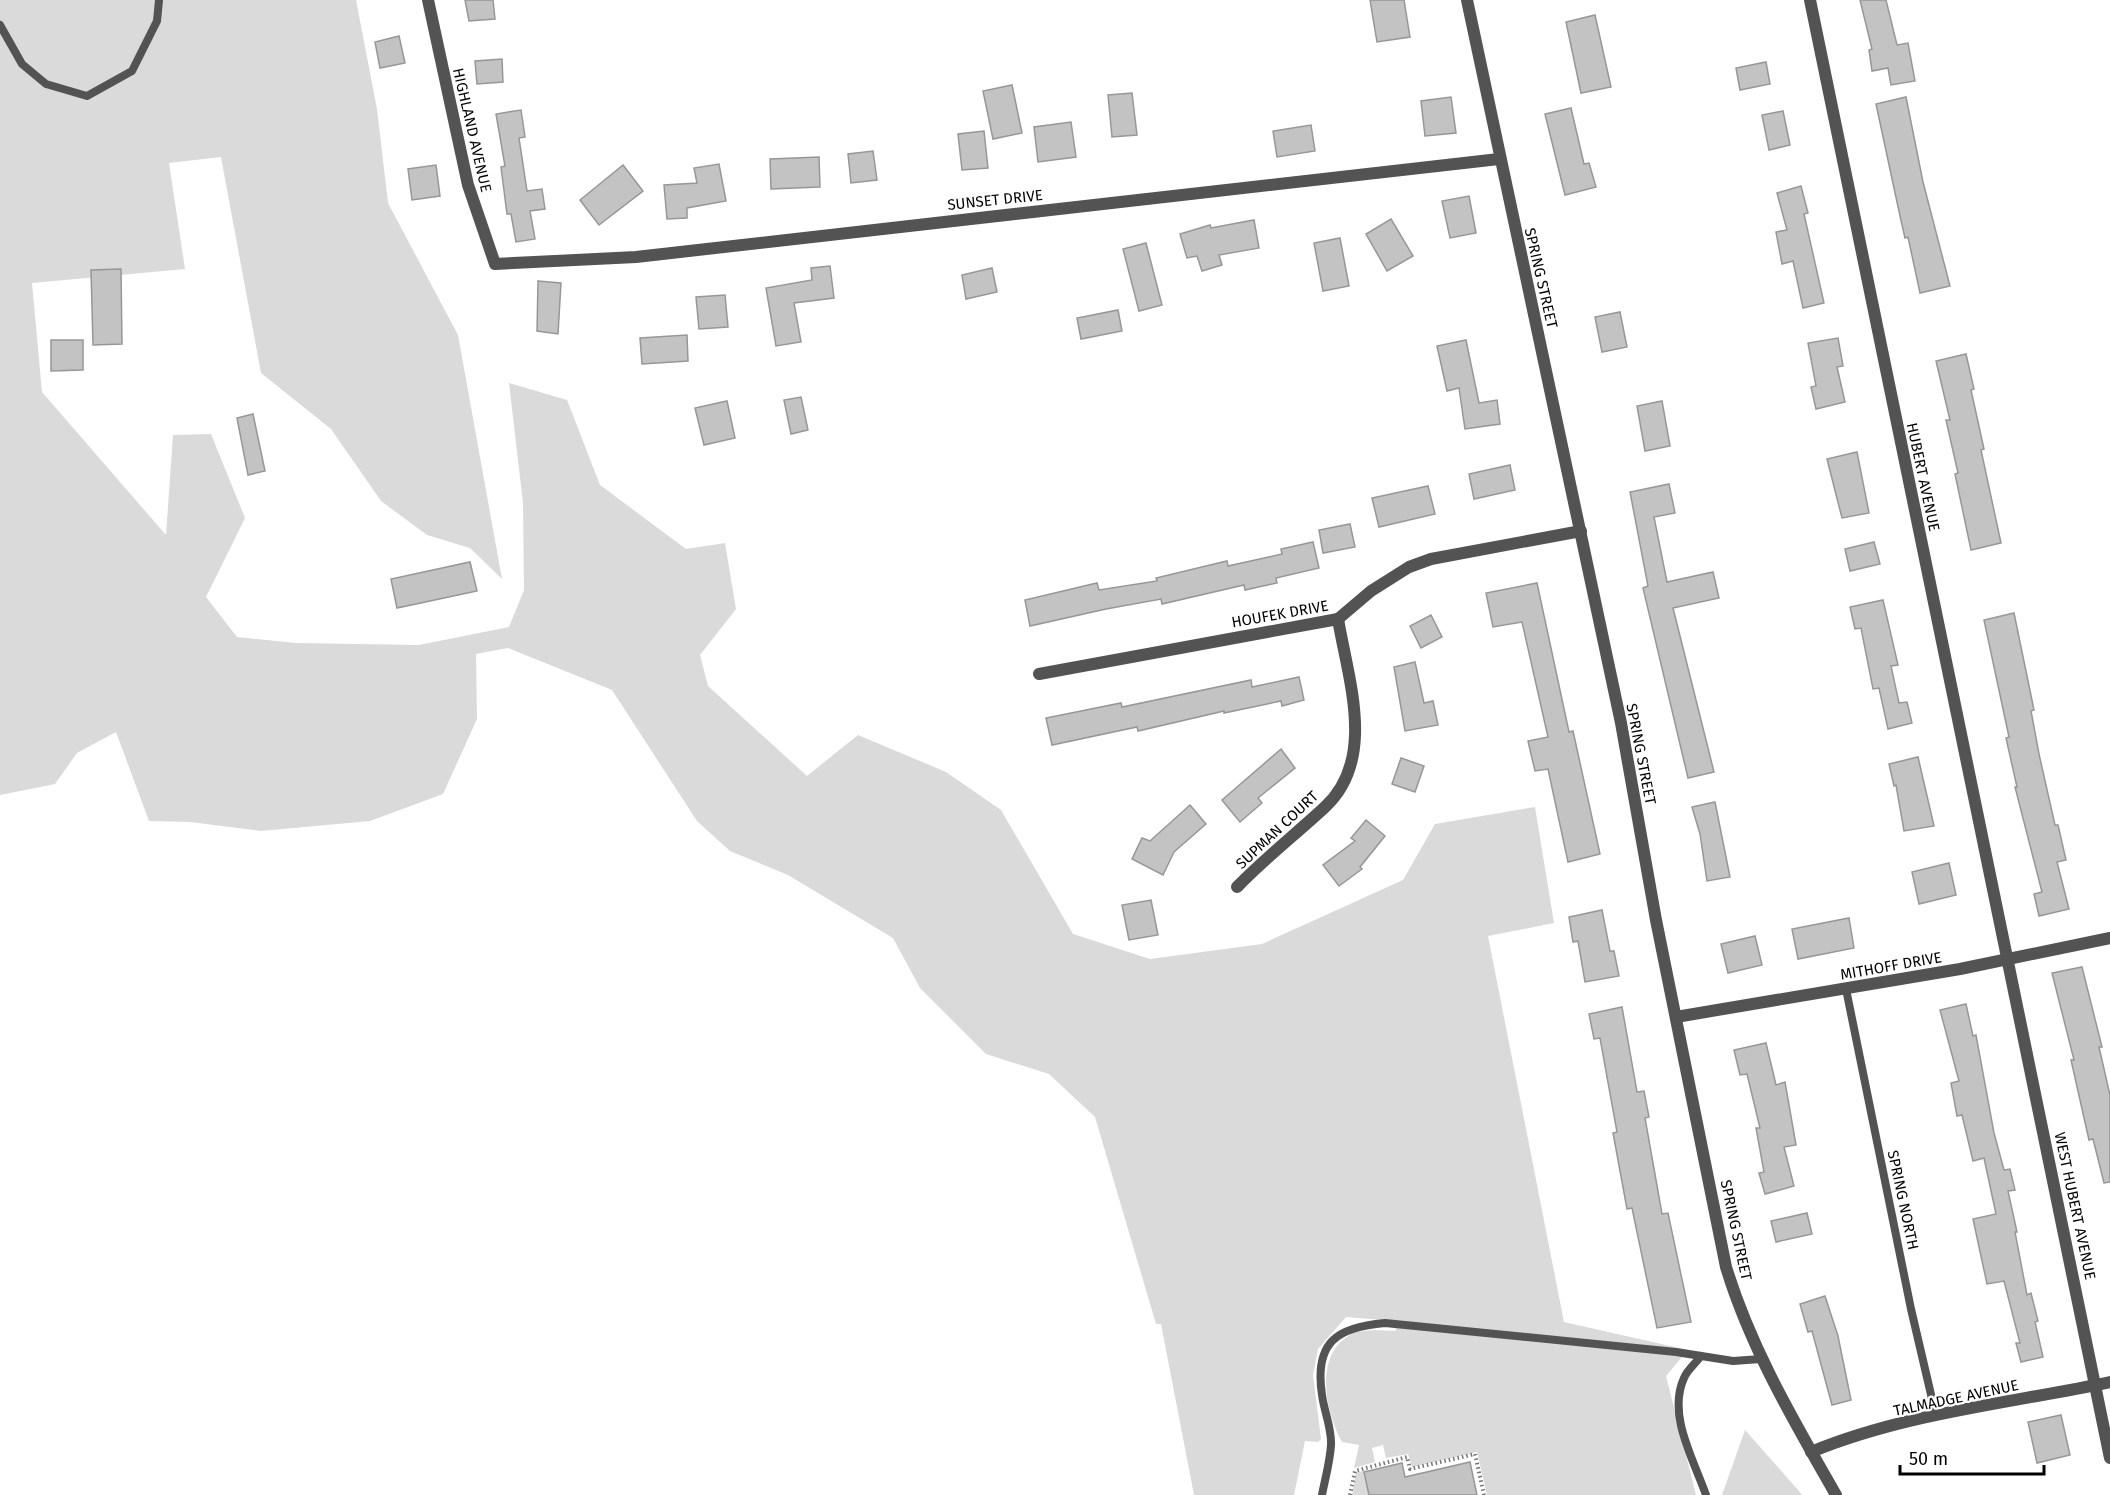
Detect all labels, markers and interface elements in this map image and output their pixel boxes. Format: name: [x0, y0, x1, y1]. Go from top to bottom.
street label: HIGHLAND AVENUE: [449, 66, 495, 194]
street label: SUNSET DRIVE: [946, 186, 1044, 214]
street label: SPRING STREET: [1521, 226, 1561, 330]
street label: HUBERT AVENUE: [1903, 421, 1943, 533]
street label: HOUFEK DRIVE: [1230, 597, 1330, 631]
street label: SPRING STREET: [1622, 702, 1660, 806]
street label: SUPMAN COURT: [1232, 787, 1322, 873]
street label: MITHOFF DRIVE: [1839, 948, 1943, 984]
street label: WEST HUBERT AVENUE: [2051, 1130, 2099, 1282]
street label: SPRING NORTH: [1884, 1149, 1922, 1251]
street label: SPRING STREET: [1717, 1178, 1756, 1282]
street label: TALMADGE AVENUE: [1892, 1376, 2020, 1420]
scale bar: [1900, 1438, 2044, 1476]
text: 50 m: [1909, 1448, 1948, 1470]

